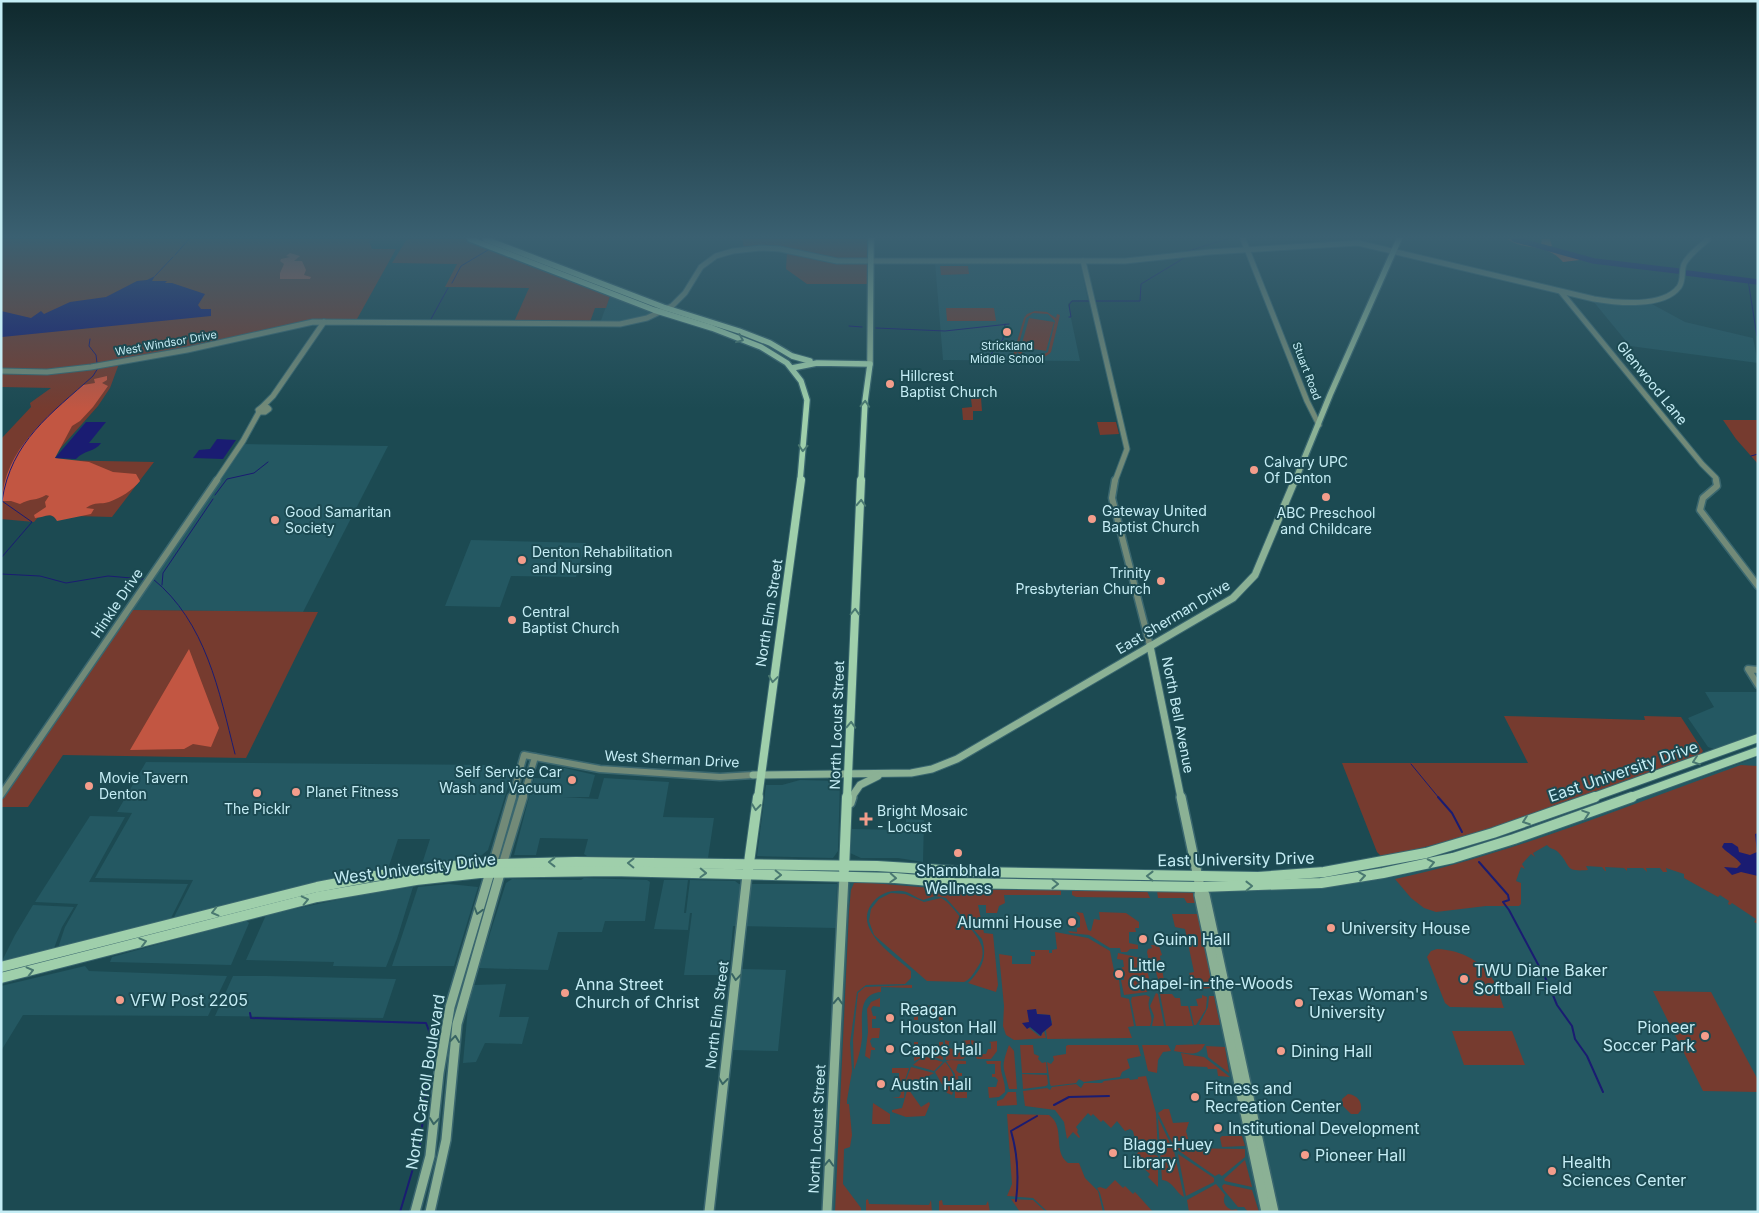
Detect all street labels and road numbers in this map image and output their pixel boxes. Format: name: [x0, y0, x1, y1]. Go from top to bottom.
street label: West Windsor Drive: [114, 327, 218, 359]
street label: Glenwood Lane: [1613, 337, 1691, 428]
street label: Stuart Road: [1290, 340, 1324, 402]
street label: North Elm Street: [752, 557, 785, 668]
street label: Hinkle Drive: [87, 565, 146, 641]
street label: East Sherman Drive: [1113, 576, 1233, 657]
street label: North Bell Avenue: [1159, 655, 1198, 775]
street label: North Locust Street: [826, 660, 847, 790]
street label: East University Drive: [1545, 736, 1701, 806]
street label: West Sherman Drive: [604, 746, 740, 771]
street label: West University Drive: [333, 848, 497, 888]
street label: East University Drive: [1157, 848, 1315, 870]
street label: North Elm Street: [701, 960, 732, 1070]
street label: North Carroll Boulevard: [401, 993, 449, 1171]
street label: North Locust Street: [805, 1064, 828, 1194]

